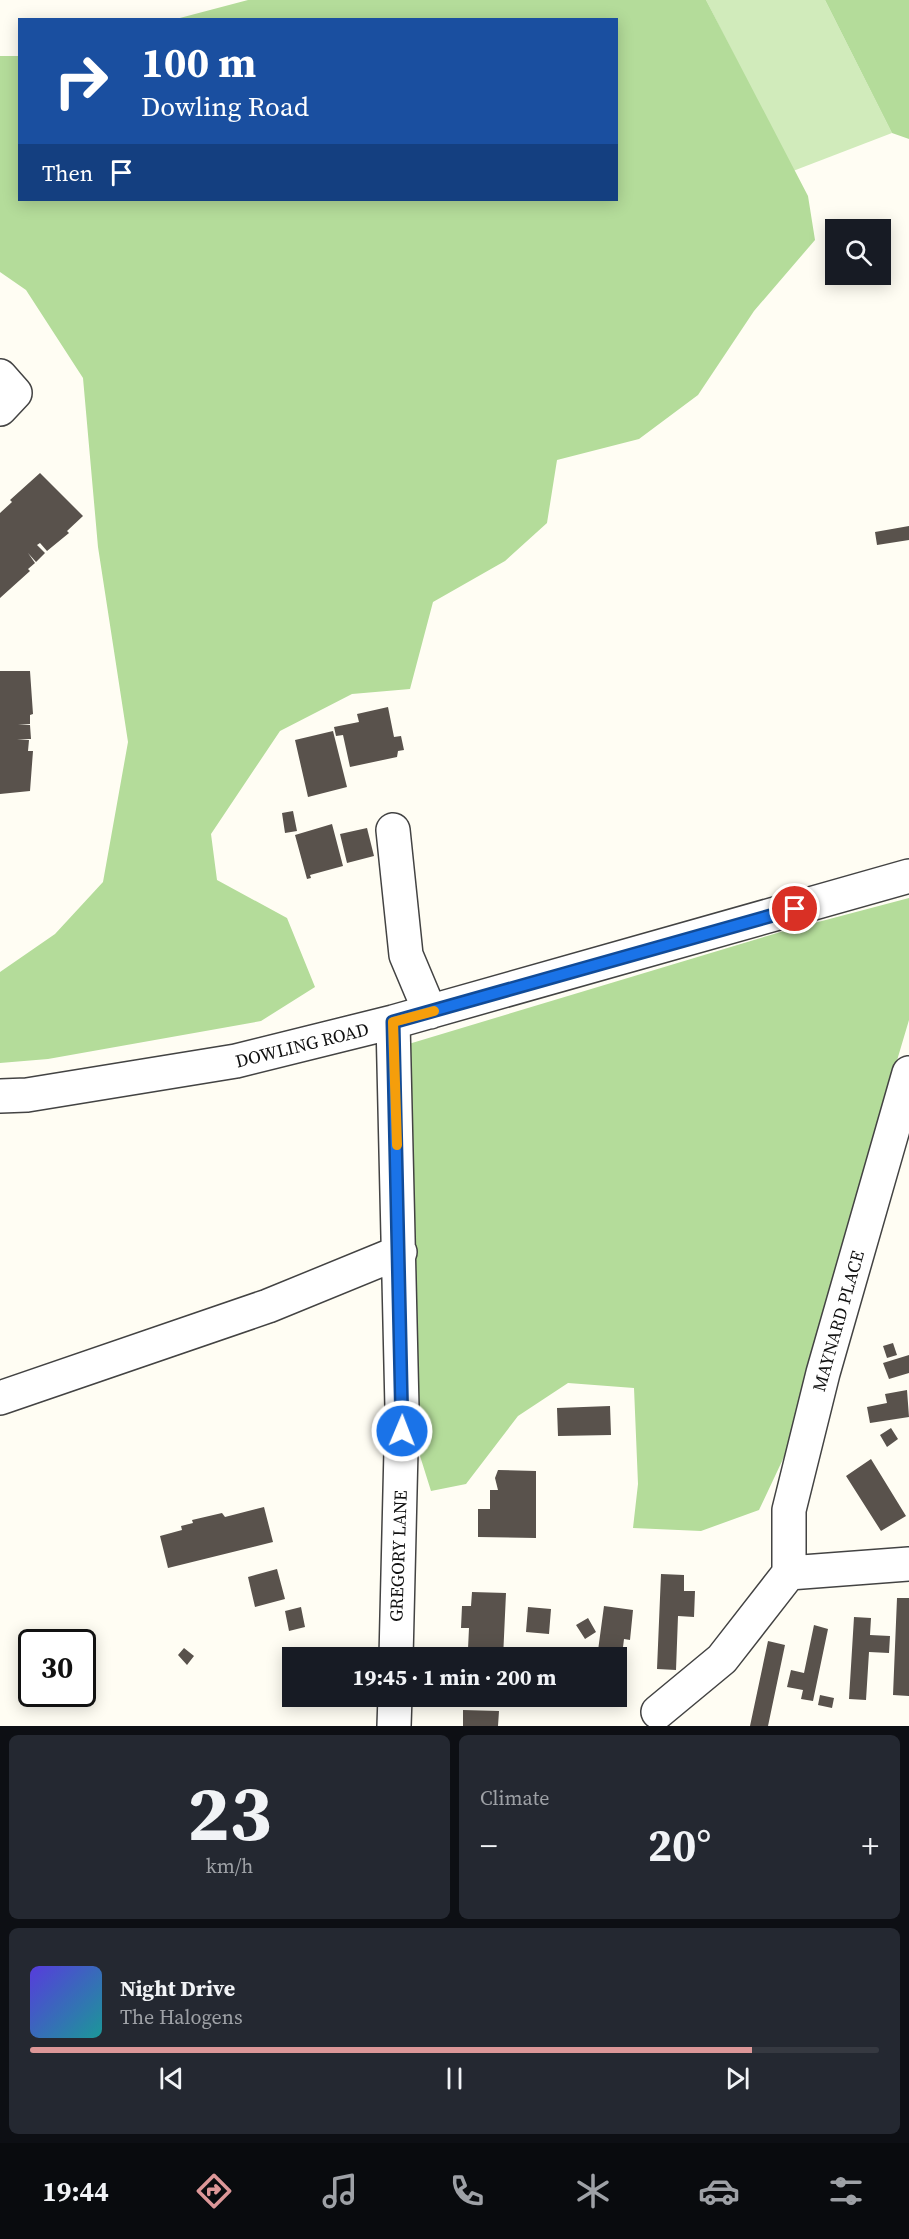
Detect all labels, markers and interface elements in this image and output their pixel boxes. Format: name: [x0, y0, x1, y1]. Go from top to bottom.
text: 100 m: [141, 33, 256, 91]
icon: right: [42, 42, 120, 120]
text: Dowling Road: [141, 88, 309, 125]
icon: arrive: [105, 156, 138, 189]
text: Then: [42, 158, 93, 188]
map controls: [825, 219, 891, 285]
button: search: [825, 219, 891, 285]
pin: [769, 883, 820, 934]
icon: arrive: [778, 892, 811, 925]
street label: DOWLING ROAD: [233, 1016, 371, 1074]
street label: MAYNARD PLACE: [806, 1247, 870, 1394]
position arrow: [370, 1399, 434, 1463]
street label: GREGORY LANE: [383, 1490, 413, 1622]
speed limit sign: 30: [18, 1629, 96, 1707]
text: 19:45 · 1 min · 200 m: [353, 1662, 556, 1692]
text: 23: [187, 1759, 272, 1866]
text: Climate: [480, 1784, 549, 1812]
text: 20°: [648, 1814, 711, 1876]
text: −: [480, 1823, 498, 1868]
text: +: [861, 1823, 879, 1868]
text: km/h: [206, 1852, 253, 1880]
text: Night Drive: [120, 1973, 235, 2003]
text: The Halogens: [120, 2003, 243, 2031]
icon: previous: [155, 2062, 188, 2095]
icon: pause: [438, 2062, 471, 2095]
icon: next: [721, 2062, 754, 2095]
icon: directions: [193, 2170, 235, 2212]
icon: music: [319, 2170, 361, 2212]
icon: phone: [446, 2170, 488, 2212]
icon: climate: [572, 2170, 614, 2212]
icon: car: [698, 2170, 740, 2212]
icon: filters: [825, 2170, 867, 2212]
text: 19:44: [42, 2173, 109, 2210]

